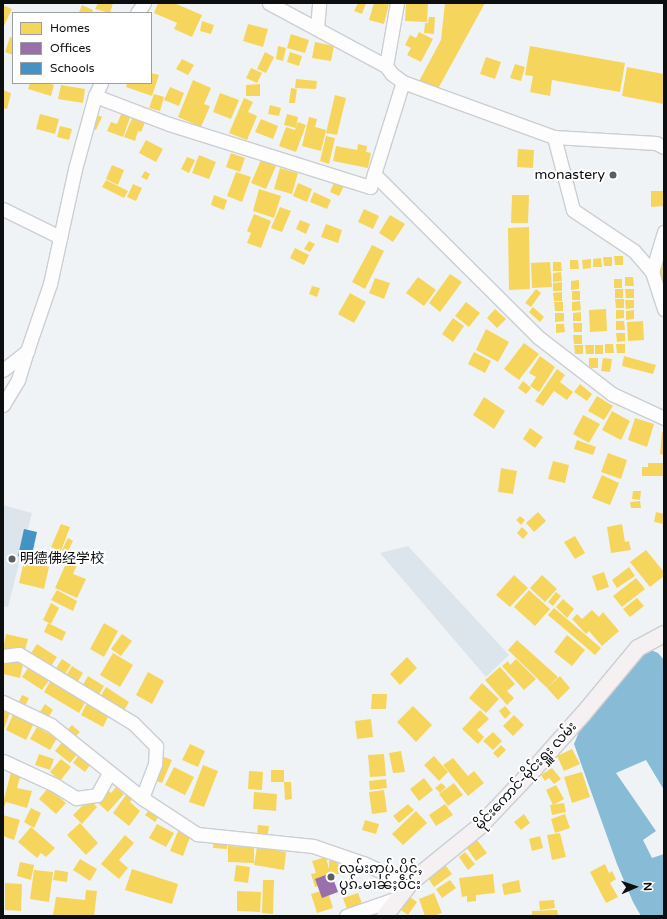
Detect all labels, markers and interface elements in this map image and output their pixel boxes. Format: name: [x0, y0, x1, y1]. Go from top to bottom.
legend: [12, 12, 152, 84]
text: Homes: [50, 21, 90, 35]
text: Offices: [50, 41, 91, 55]
text: Schools: [50, 61, 94, 75]
place label: monastery: [535, 167, 605, 183]
marker: monastery: [608, 170, 618, 180]
place label: 明德佛经学校: [20, 551, 104, 567]
marker: 明德佛经学校: [7, 554, 17, 564]
street label: မိုင်းကောင်-မိုင်းရှူး လမ်း: [472, 719, 580, 833]
place label: လုမ်းဢုပ်ႉပိူင်ႇ ပွၵ်ႉမၢၼ်ႈဝဵင်း: [339, 861, 423, 894]
north arrow: [615, 867, 655, 907]
marker: လုမ်းဢုပ်ႉပိူင်ႇ ပွၵ်ႉမၢၼ်ႈဝဵင်း: [326, 872, 336, 882]
text: N: [641, 882, 654, 891]

